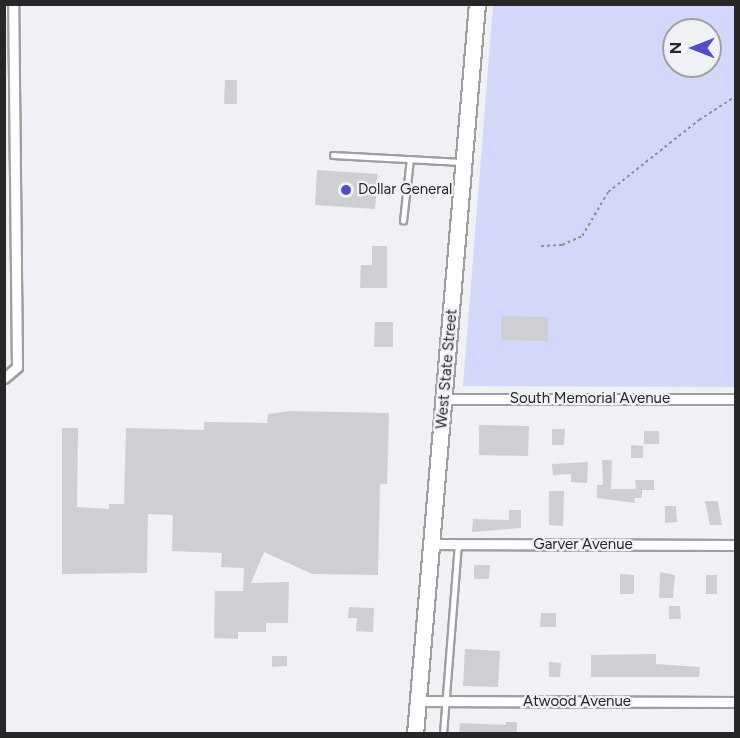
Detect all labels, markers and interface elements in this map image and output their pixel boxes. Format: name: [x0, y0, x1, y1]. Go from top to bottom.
north arrow: [662, 18, 722, 78]
text: N: [666, 42, 685, 54]
place label: Dollar General: [358, 181, 452, 199]
marker: Dollar General: [339, 183, 353, 197]
street label: West State Street: [433, 308, 461, 430]
street label: South Memorial Avenue: [510, 390, 670, 408]
street label: Garver Avenue: [533, 536, 633, 554]
street label: Atwood Avenue: [523, 693, 631, 711]

